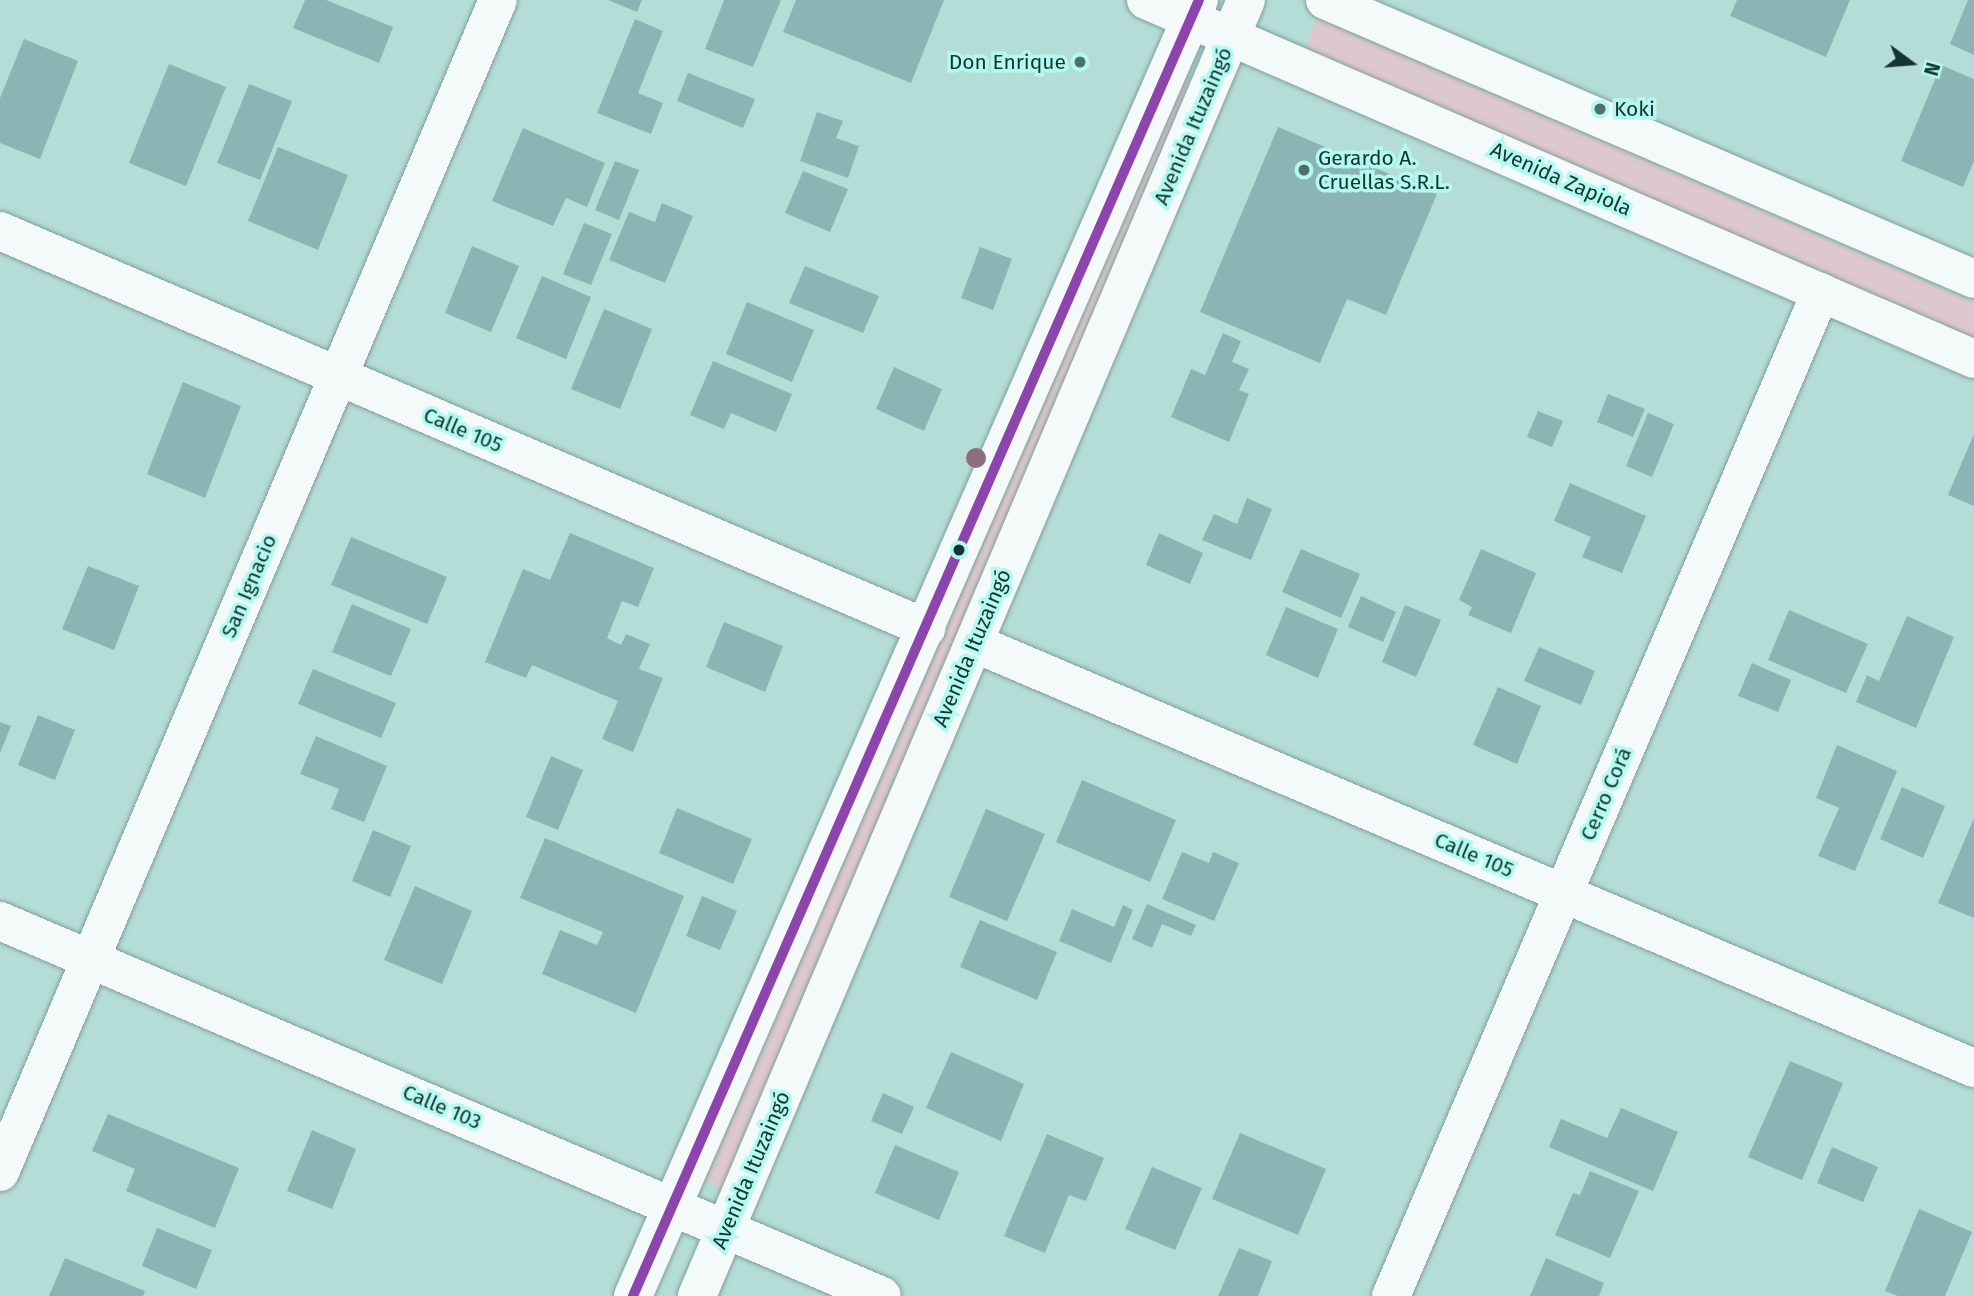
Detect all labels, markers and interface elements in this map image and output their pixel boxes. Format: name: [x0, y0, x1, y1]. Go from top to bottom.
north arrow: [1876, 28, 1946, 98]
street label: Avenida Ituzaingó: [1148, 43, 1238, 209]
place label: Don Enrique: [949, 49, 1066, 75]
marker: Don Enrique: [1072, 54, 1088, 70]
text: N: [1919, 60, 1944, 78]
place label: Koki: [1614, 96, 1655, 122]
marker: Koki: [1592, 101, 1608, 117]
street label: Avenida Zapiola: [1487, 137, 1635, 221]
place label: Gerardo A. Cruellas S.R.L.: [1318, 145, 1450, 195]
marker: Gerardo A. Cruellas S.R.L.: [1296, 162, 1312, 178]
street label: Calle 105: [420, 402, 506, 458]
street label: San Ignacio: [216, 531, 282, 641]
unlabelled marker: [952, 543, 966, 557]
street label: Avenida Ituzaingó: [927, 565, 1017, 731]
street label: Cerro Corá: [1575, 744, 1637, 844]
street label: Calle 105: [1431, 827, 1517, 883]
street label: Calle 103: [399, 1079, 485, 1135]
street label: Avenida Ituzaingó: [706, 1087, 796, 1253]

